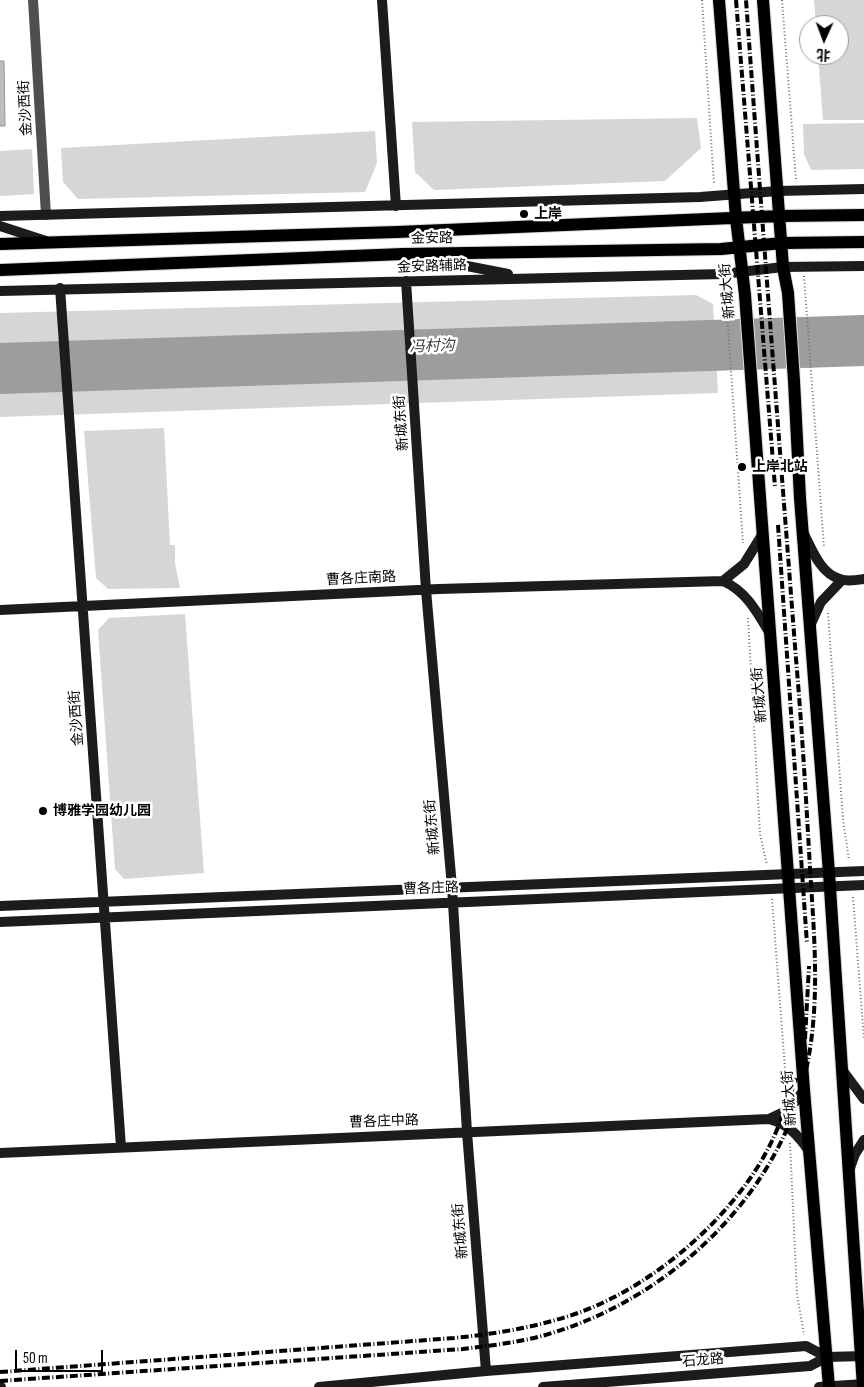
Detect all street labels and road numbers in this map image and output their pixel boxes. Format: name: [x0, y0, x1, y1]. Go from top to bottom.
street label: 金沙西街: [16, 80, 36, 136]
street label: 金安路: [411, 230, 453, 248]
street label: 金安路辅路: [397, 257, 467, 277]
street label: 新城大街: [717, 262, 739, 320]
street label: 新城东街: [392, 394, 412, 452]
street label: 曹各庄南路: [326, 569, 396, 589]
street label: 新城大街: [749, 666, 771, 724]
street label: 金沙西街: [67, 689, 87, 747]
street label: 新城东街: [422, 798, 444, 856]
street label: 曹各庄路: [403, 880, 459, 898]
street label: 新城大街: [780, 1069, 800, 1127]
street label: 曹各庄中路: [349, 1112, 419, 1132]
street label: 新城东街: [450, 1202, 472, 1260]
street label: 石龙路: [681, 1351, 725, 1371]

